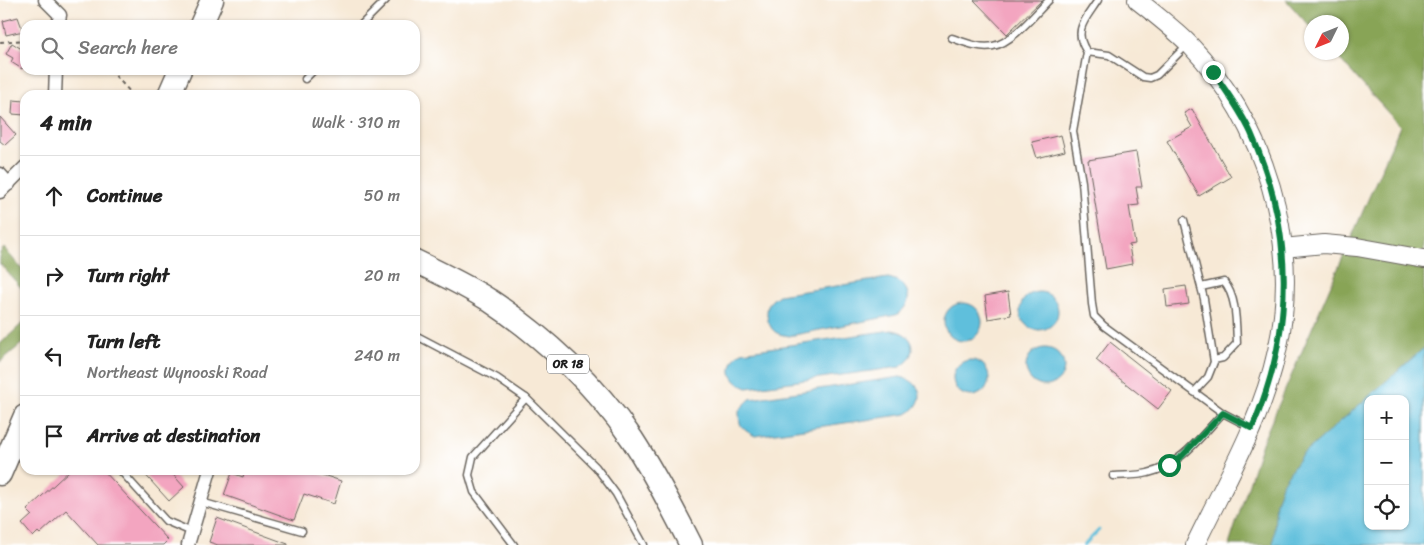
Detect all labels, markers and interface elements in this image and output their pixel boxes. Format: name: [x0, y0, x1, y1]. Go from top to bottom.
north arrow: [1304, 15, 1349, 60]
search box: [20, 20, 420, 75]
text: Search here: [78, 31, 178, 64]
icon: search: [38, 34, 66, 62]
route end: [1202, 61, 1225, 84]
text: 4 min: [40, 104, 92, 142]
text: Walk · 310 m: [312, 108, 400, 137]
text: Continue: [87, 179, 163, 212]
text: 50 m: [364, 181, 400, 210]
icon: ahead: [40, 182, 68, 210]
text: Turn right: [87, 259, 169, 292]
text: 20 m: [364, 261, 400, 290]
icon: right: [40, 262, 68, 290]
text: Turn left: [87, 325, 160, 358]
text: 240 m: [354, 341, 400, 370]
icon: left: [40, 342, 68, 370]
road number: OR 18: [547, 354, 589, 374]
text: Northeast Wynooski Road: [87, 358, 267, 387]
map controls: [1364, 395, 1409, 530]
button: +: [1364, 395, 1409, 440]
text: Arrive at destination: [87, 419, 260, 452]
icon: arrive: [40, 422, 68, 450]
button: −: [1364, 440, 1409, 485]
route start: [1158, 454, 1181, 477]
button: locate: [1364, 485, 1409, 530]

